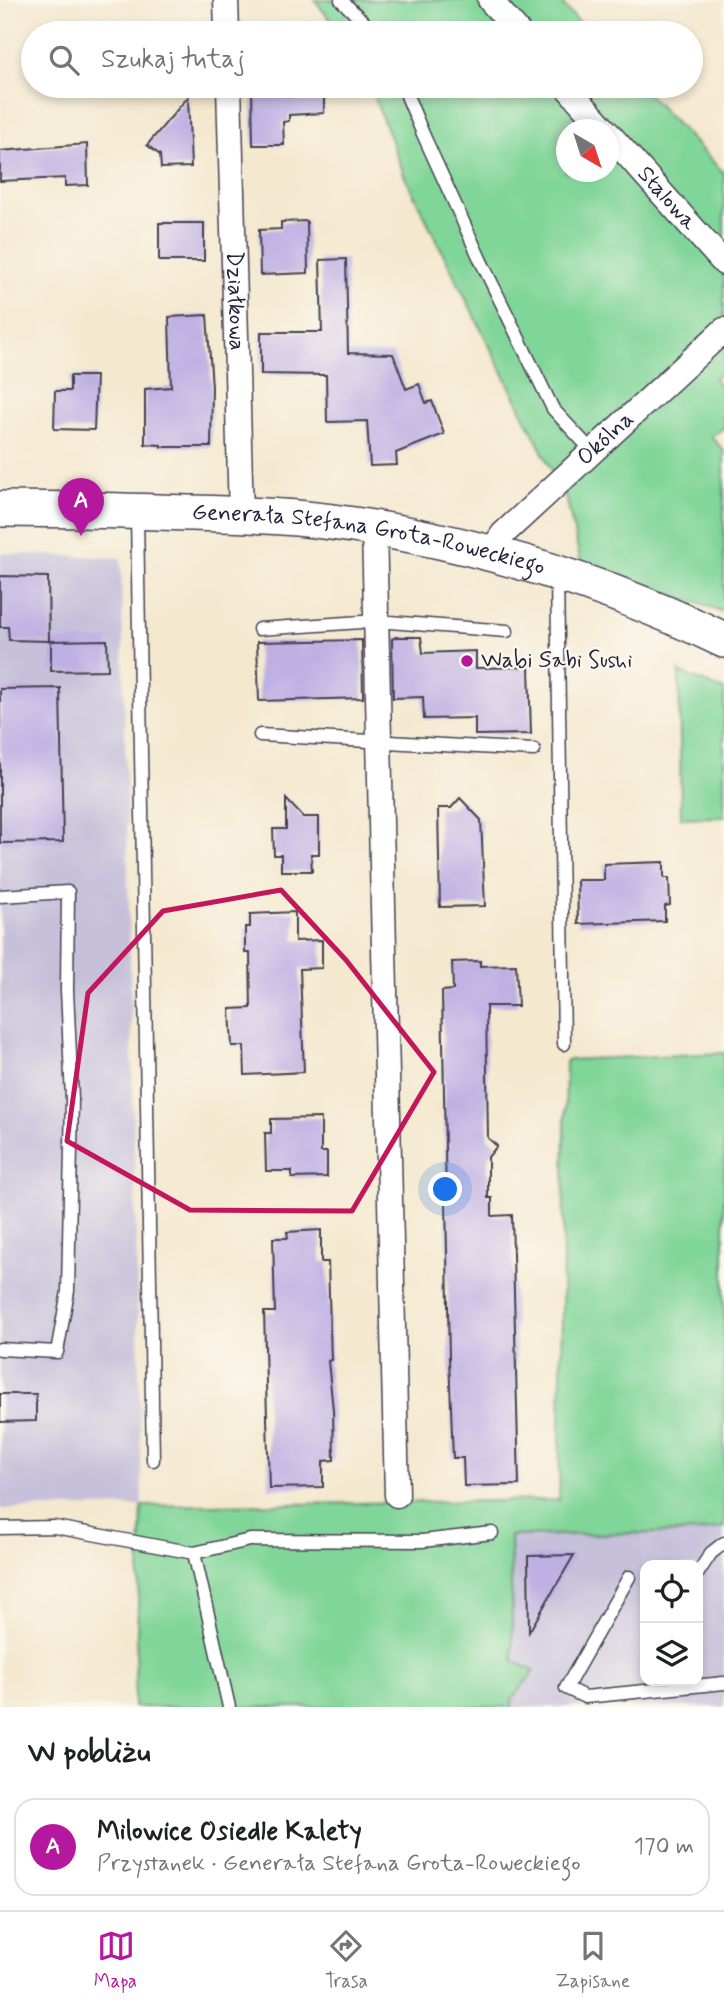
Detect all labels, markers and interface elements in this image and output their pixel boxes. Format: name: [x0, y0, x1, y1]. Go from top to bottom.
search box: [21, 21, 703, 98]
icon: search: [45, 41, 83, 79]
text: Szukaj tutaj: [101, 43, 245, 77]
north arrow: [556, 119, 619, 182]
street label: Stalowa: [630, 160, 703, 237]
street label: Działkowa: [219, 251, 251, 351]
street label: Okólna: [571, 405, 641, 473]
pin: A: [58, 478, 104, 536]
street label: Generała Stefana Grota-Roweckiego: [191, 498, 549, 583]
place label: Wabi Sabi Sushi: [481, 646, 632, 676]
marker: Wabi Sabi Sushi: [459, 653, 475, 669]
your location: [428, 1172, 462, 1206]
map controls: [640, 1560, 703, 1686]
button: locate: [640, 1560, 703, 1623]
button: layers: [640, 1623, 703, 1686]
text: W pobliżu: [28, 1733, 151, 1772]
text: Milowice Osiedle Kalety: [97, 1815, 362, 1849]
text: A: [45, 1832, 61, 1862]
text: 170 m: [634, 1832, 694, 1862]
text: Przystanek · Generała Stefana Grota-Roweckiego: [97, 1849, 581, 1879]
tab: Mapa: [94, 1927, 137, 1994]
tab: Trasa: [325, 1927, 368, 1994]
tab: Zapisane: [556, 1927, 630, 1994]

